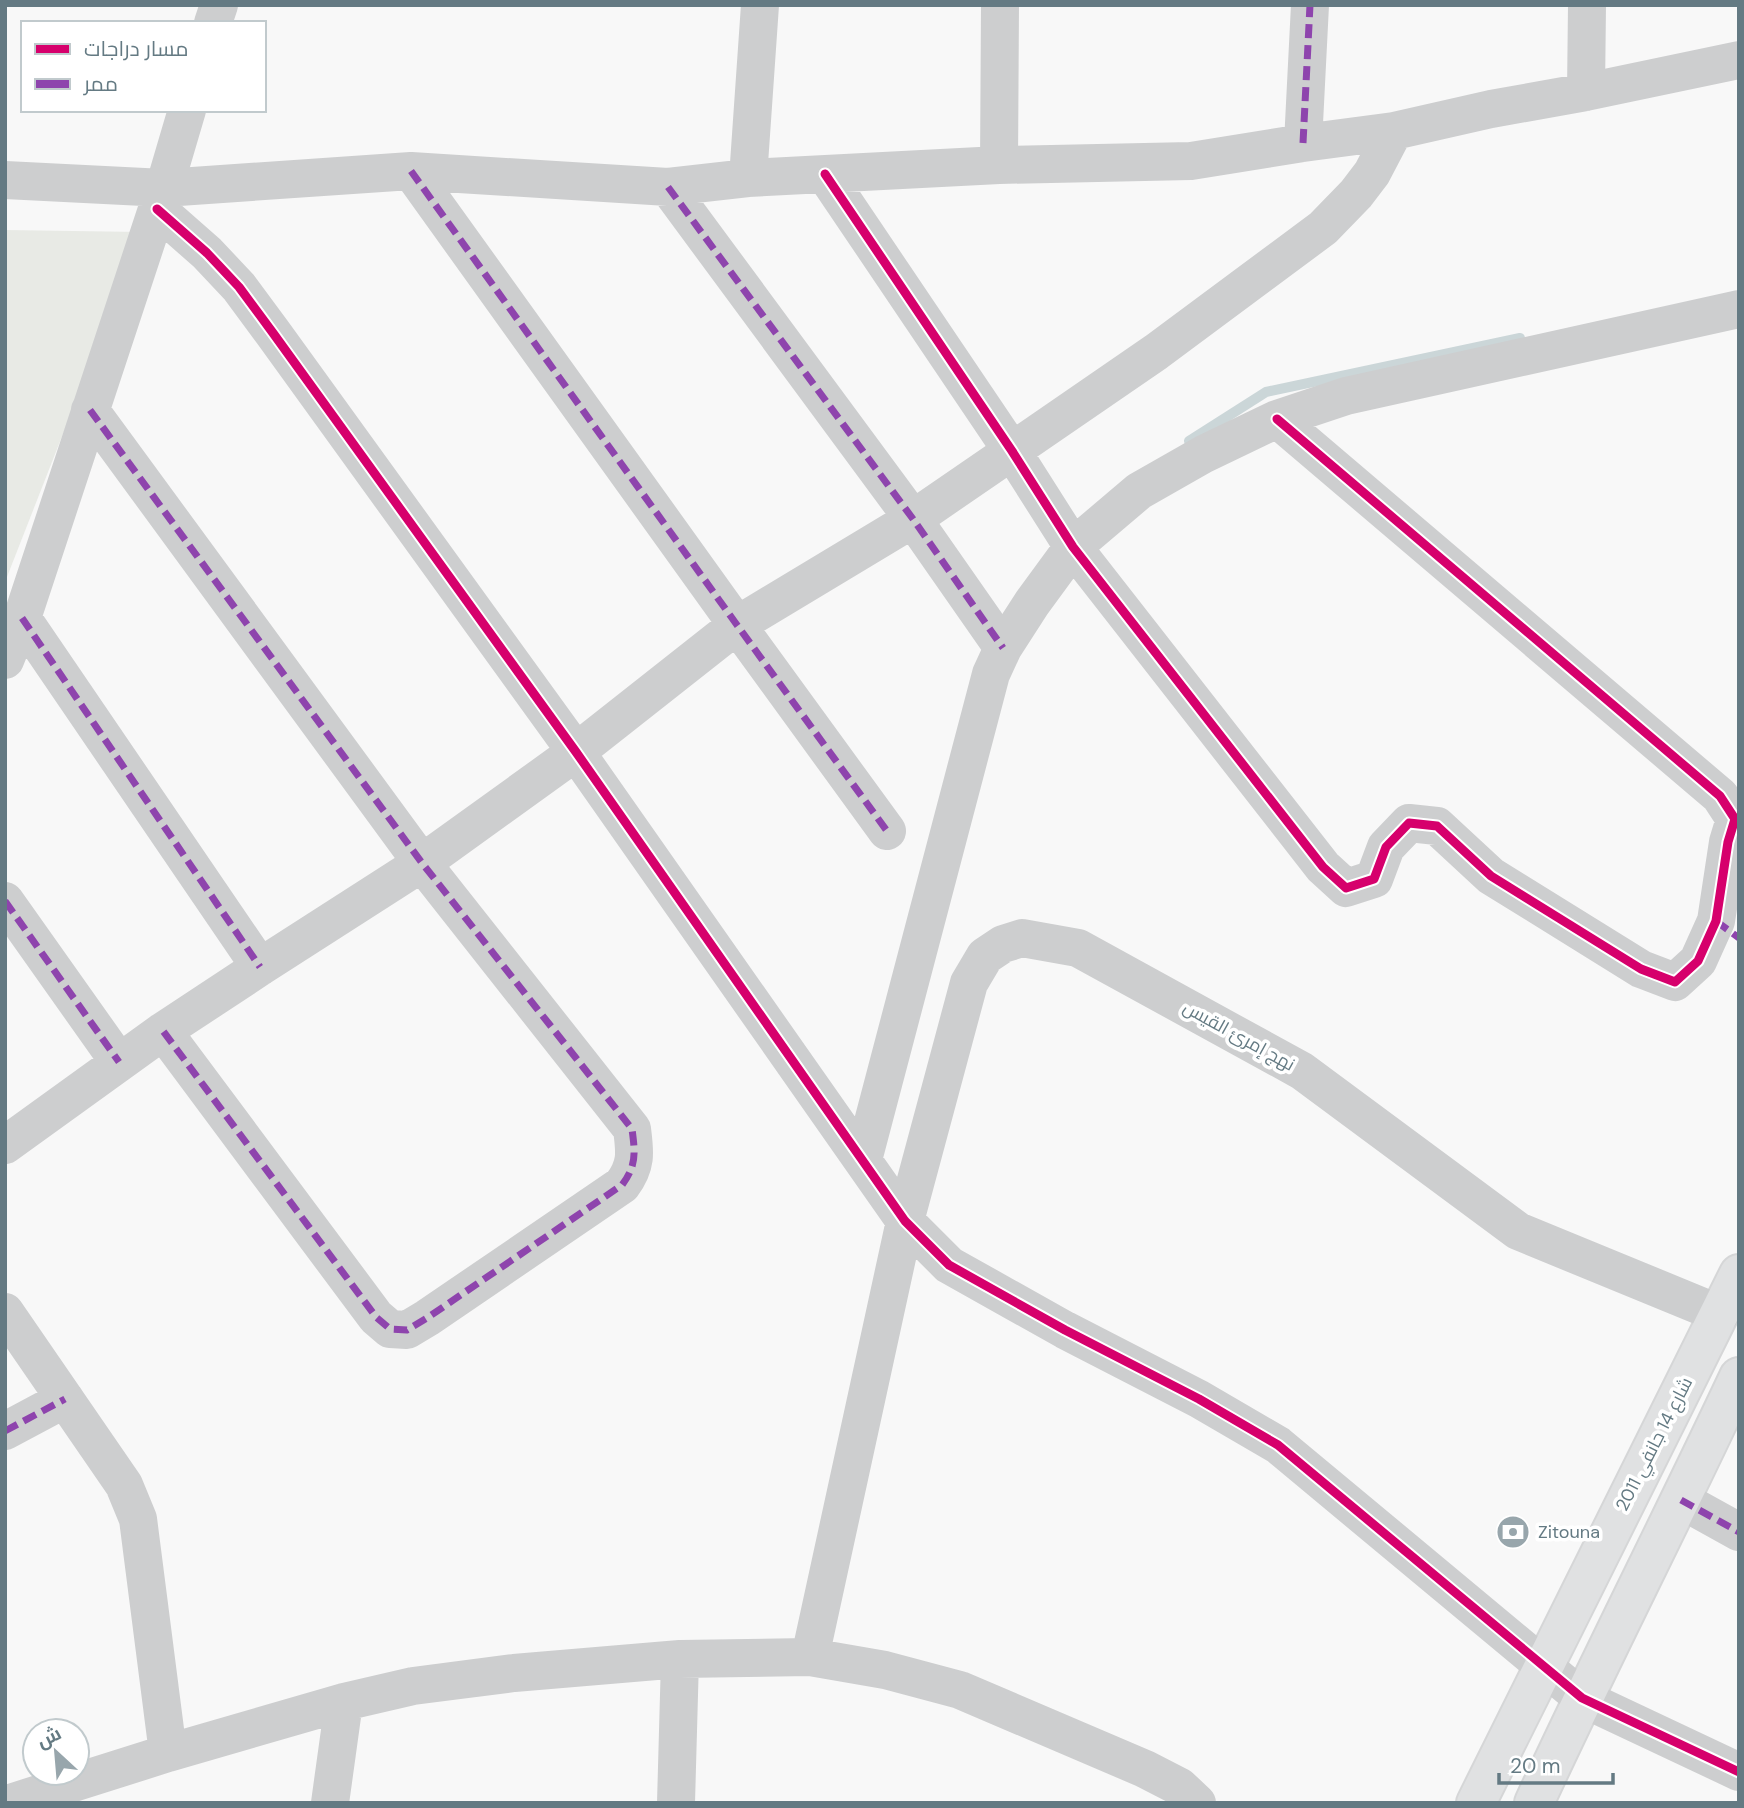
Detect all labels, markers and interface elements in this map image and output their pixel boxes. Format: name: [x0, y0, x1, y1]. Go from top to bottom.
legend: [21, 21, 266, 112]
text: مسار دراجات: [84, 35, 189, 63]
text: ممر: [83, 70, 118, 98]
street label: نهج إمرئ القيس: [1179, 995, 1299, 1077]
street label: شارع 14 جانفي 2011: [1610, 1373, 1700, 1516]
bank icon: Zitouna: [1494, 1513, 1532, 1551]
place label: Zitouna: [1538, 1520, 1600, 1544]
north arrow: [21, 1717, 91, 1787]
text: ش: [32, 1721, 65, 1754]
scale bar: [1499, 1742, 1613, 1786]
text: 20 m: [1510, 1752, 1561, 1780]

